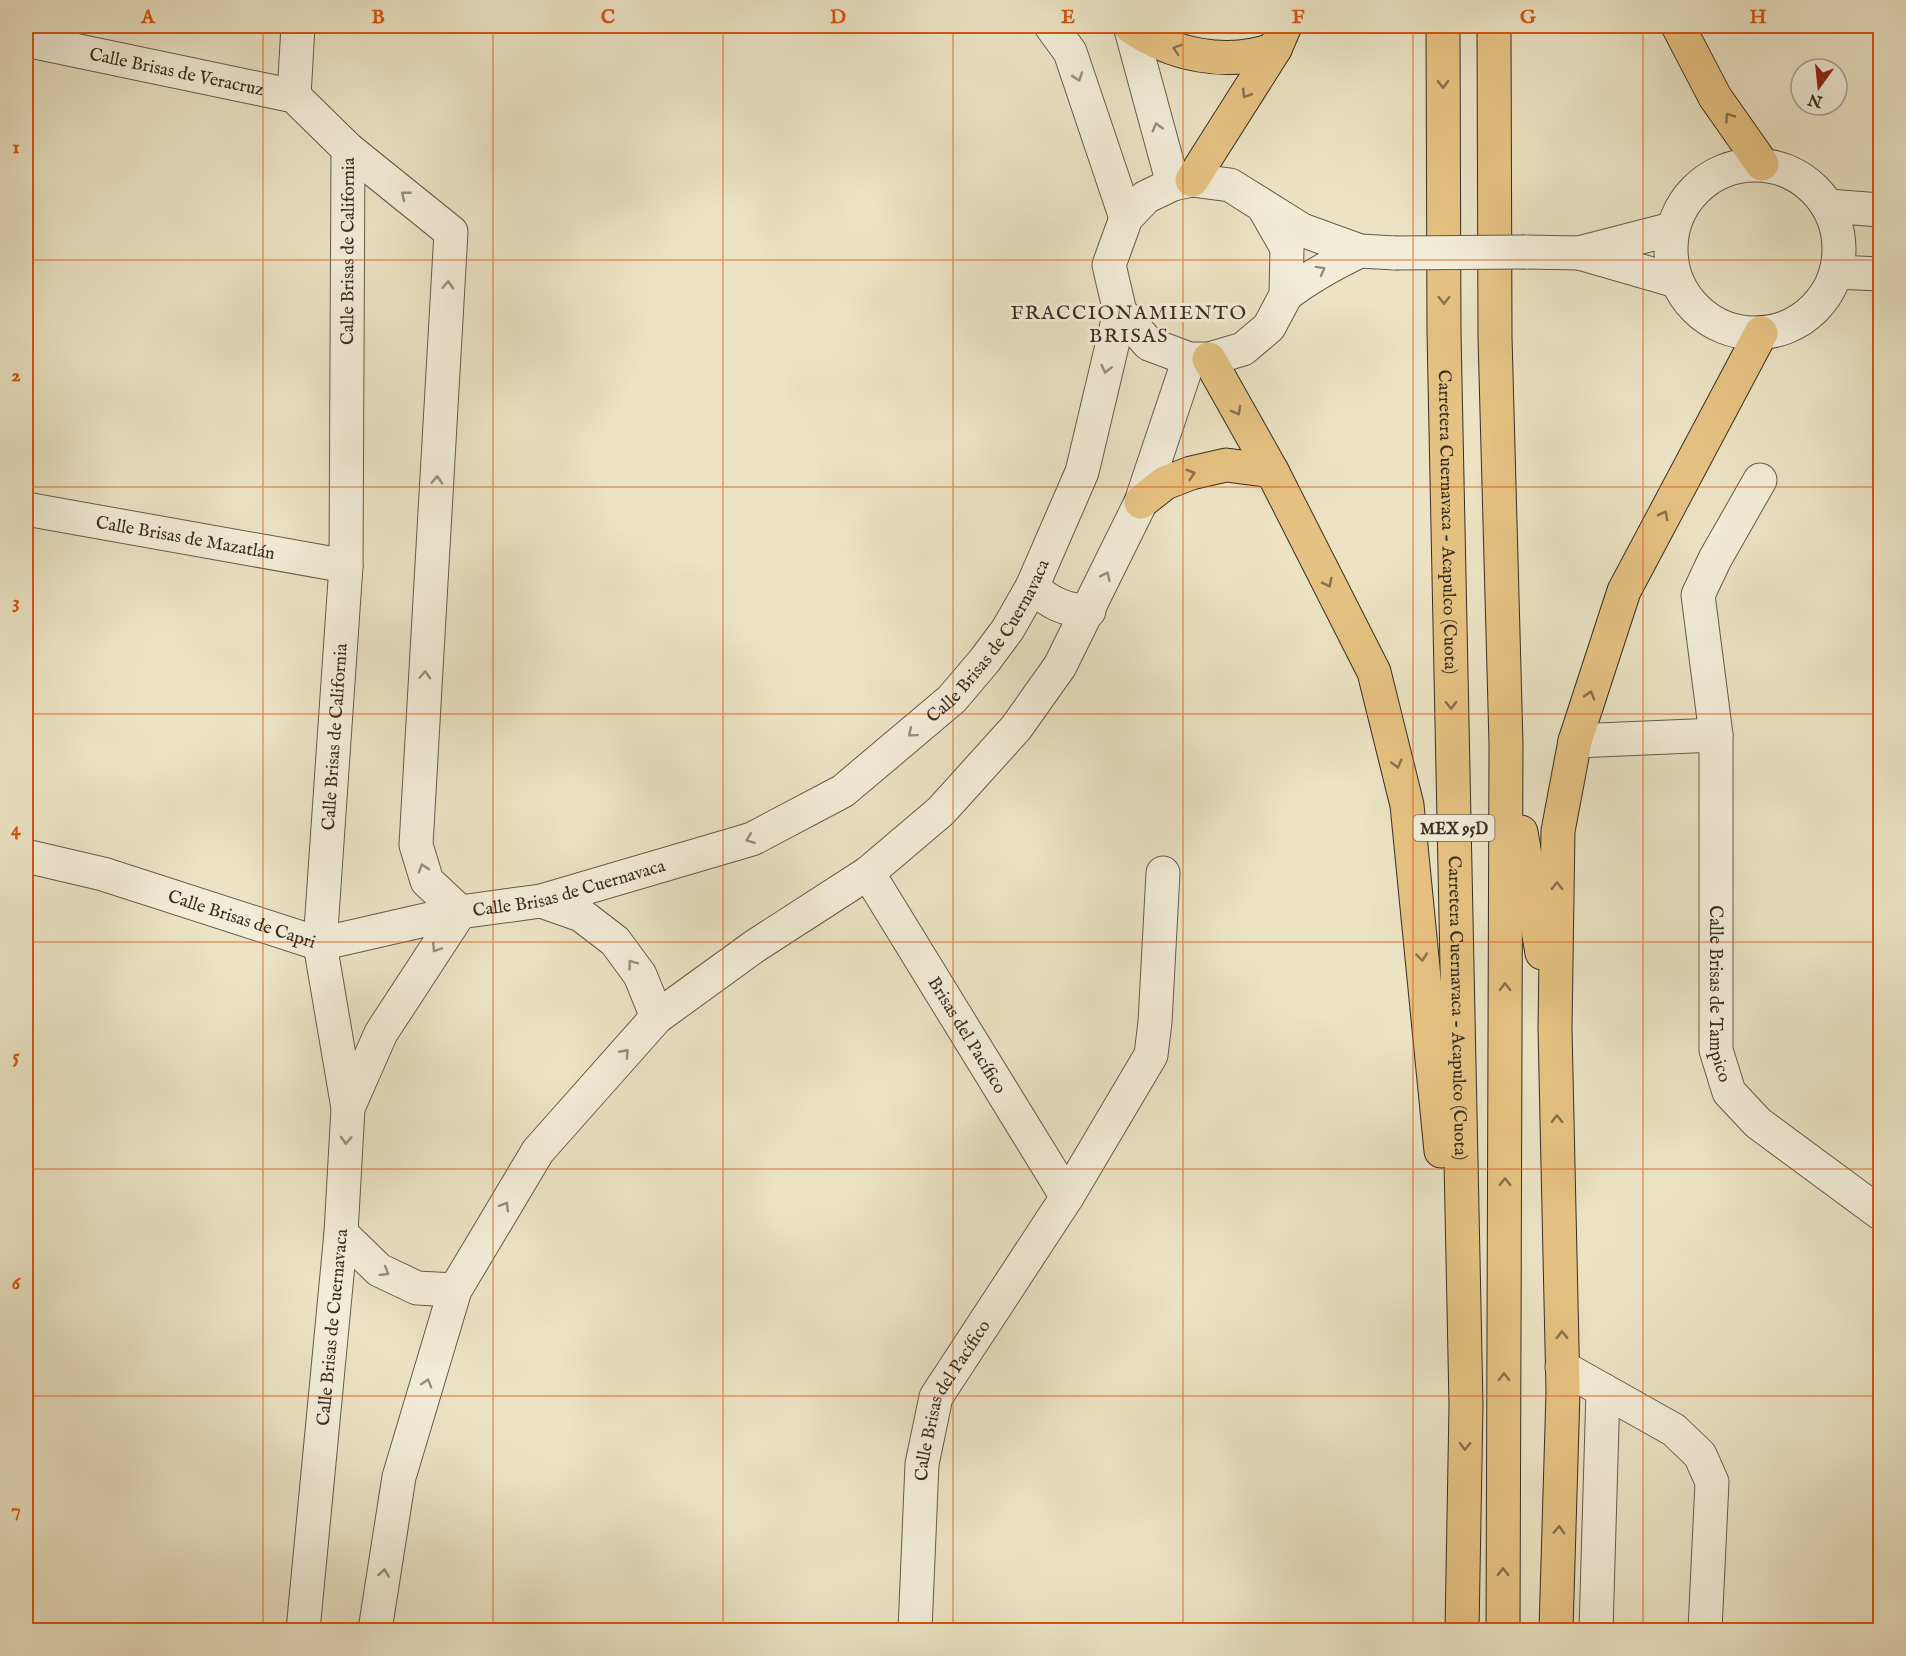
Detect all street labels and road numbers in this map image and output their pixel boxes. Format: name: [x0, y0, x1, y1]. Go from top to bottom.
street label: Calle Brisas de Veracruz: [87, 44, 266, 102]
street label: Calle Brisas de California: [337, 157, 361, 345]
street label: Carretera Cuernavaca - Acapulco (Cuota): [1432, 369, 1461, 675]
street label: Calle Brisas de Mazatlán: [94, 512, 277, 566]
street label: Calle Brisas de Cuernavaca: [922, 556, 1056, 729]
street label: Calle Brisas de California: [318, 642, 354, 831]
road number: MEX 95D: [1414, 815, 1494, 841]
street label: Calle Brisas de Cuernavaca: [471, 855, 668, 923]
street label: Carretera Cuernavaca - Acapulco (Cuota): [1442, 855, 1471, 1160]
street label: Calle Brisas de Capri: [165, 886, 318, 955]
street label: Calle Brisas de Tampico: [1703, 905, 1735, 1086]
street label: Brisas del Pacífico: [922, 973, 1011, 1099]
street label: Calle Brisas de Cuernavaca: [313, 1228, 354, 1427]
street label: Calle Brisas del Pacífico: [911, 1316, 996, 1482]

